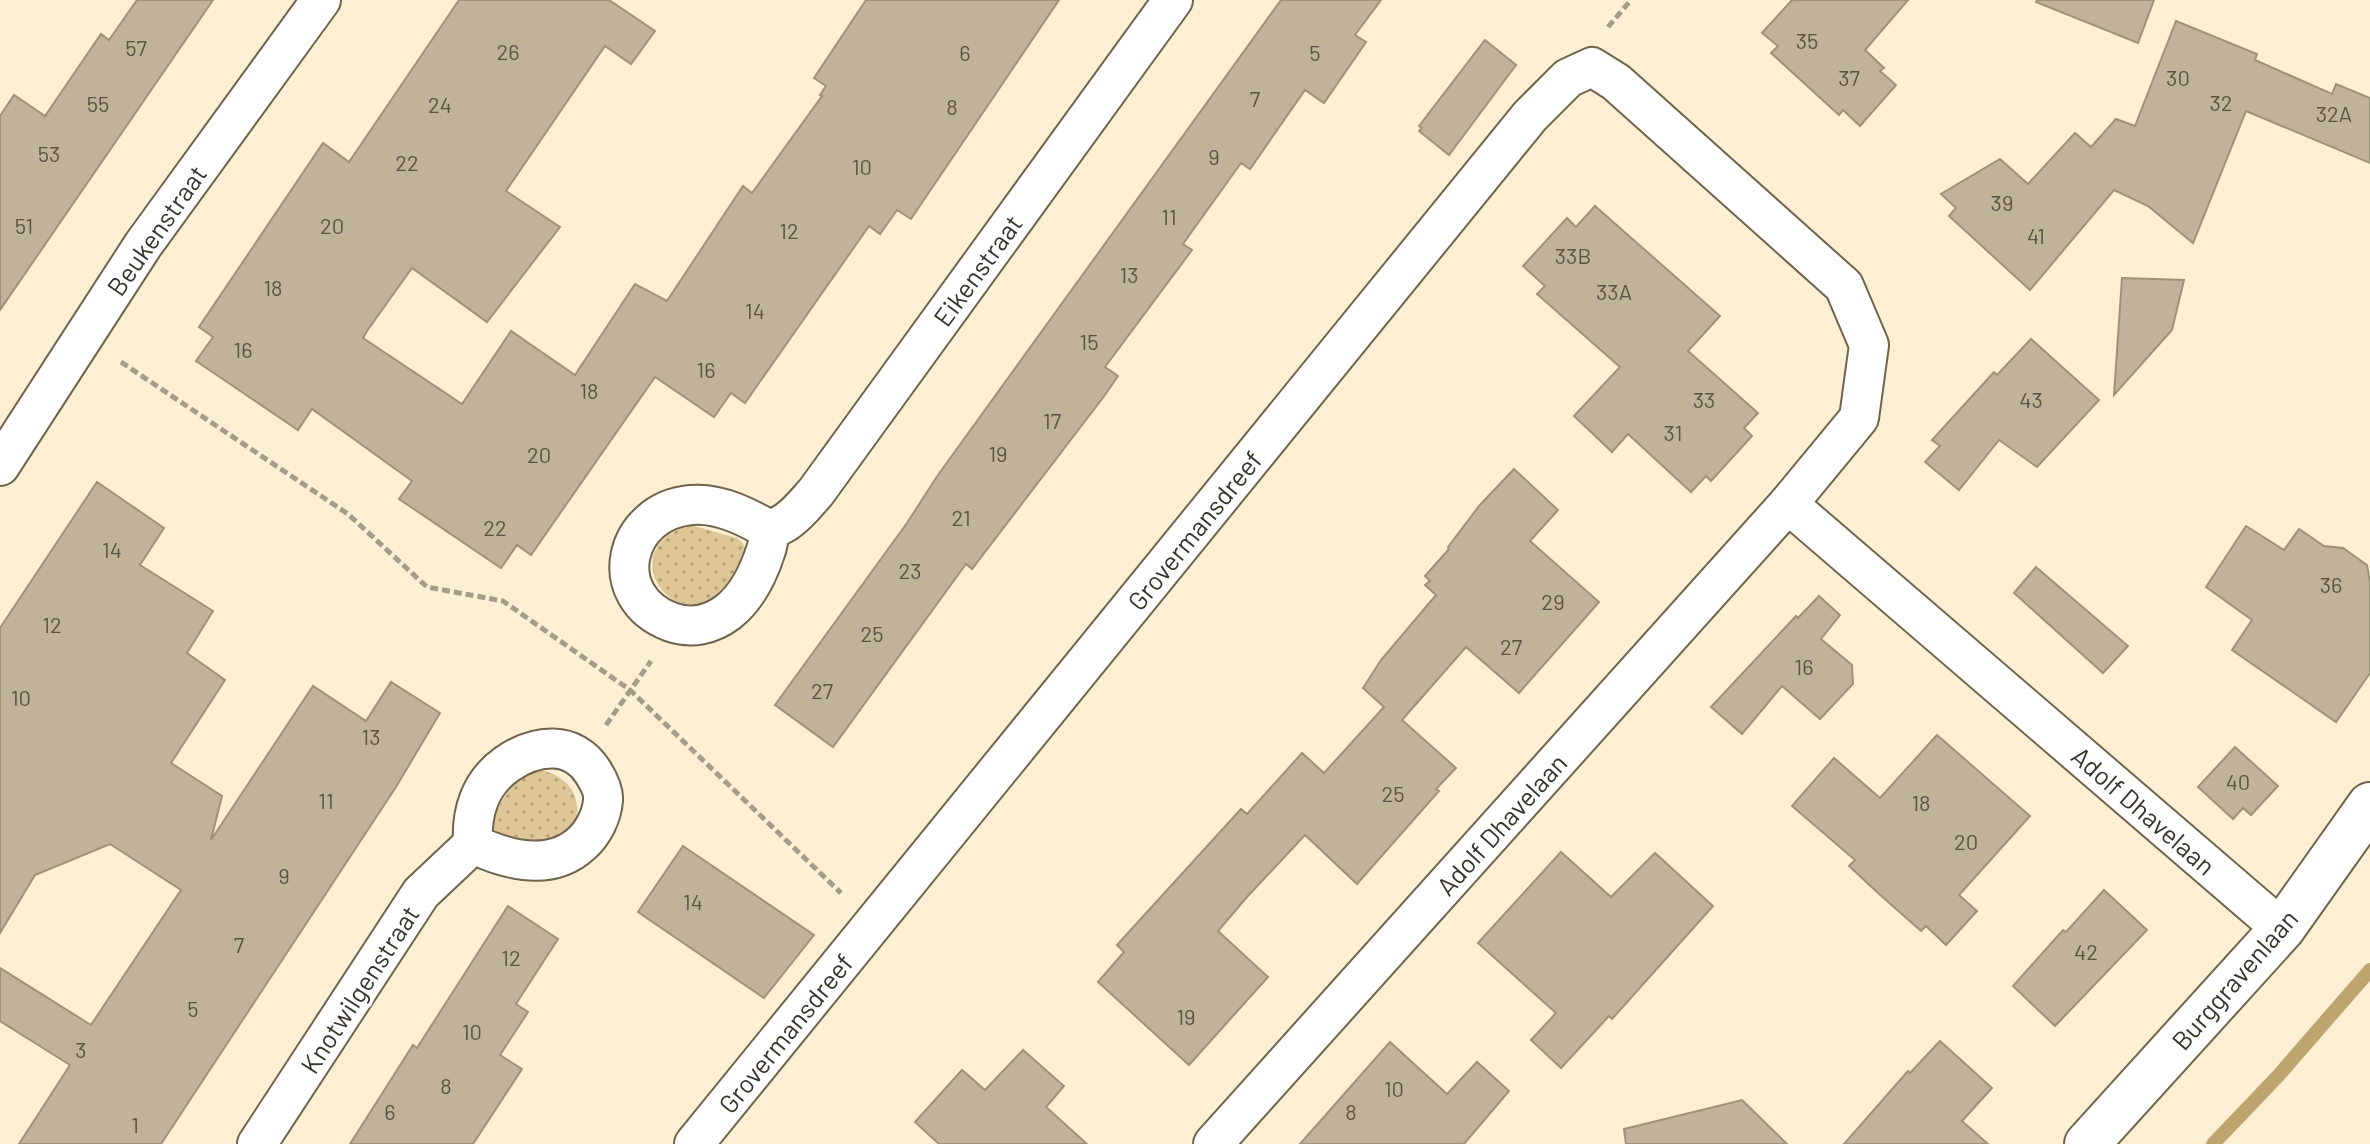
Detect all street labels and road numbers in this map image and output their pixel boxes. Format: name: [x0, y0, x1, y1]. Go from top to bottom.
street label: Beukenstraat: [100, 159, 212, 301]
street label: Eikenstraat: [926, 208, 1028, 332]
street label: Grovermansdreef: [1120, 444, 1268, 616]
street label: Adolf Dhavelaan: [2066, 739, 2222, 881]
street label: Adolf Dhavelaan: [1429, 747, 1573, 901]
street label: Knotwilgenstraat: [293, 899, 425, 1079]
street label: Burggravenlaan: [2165, 903, 2303, 1055]
street label: Grovermansdreef: [711, 947, 859, 1119]

